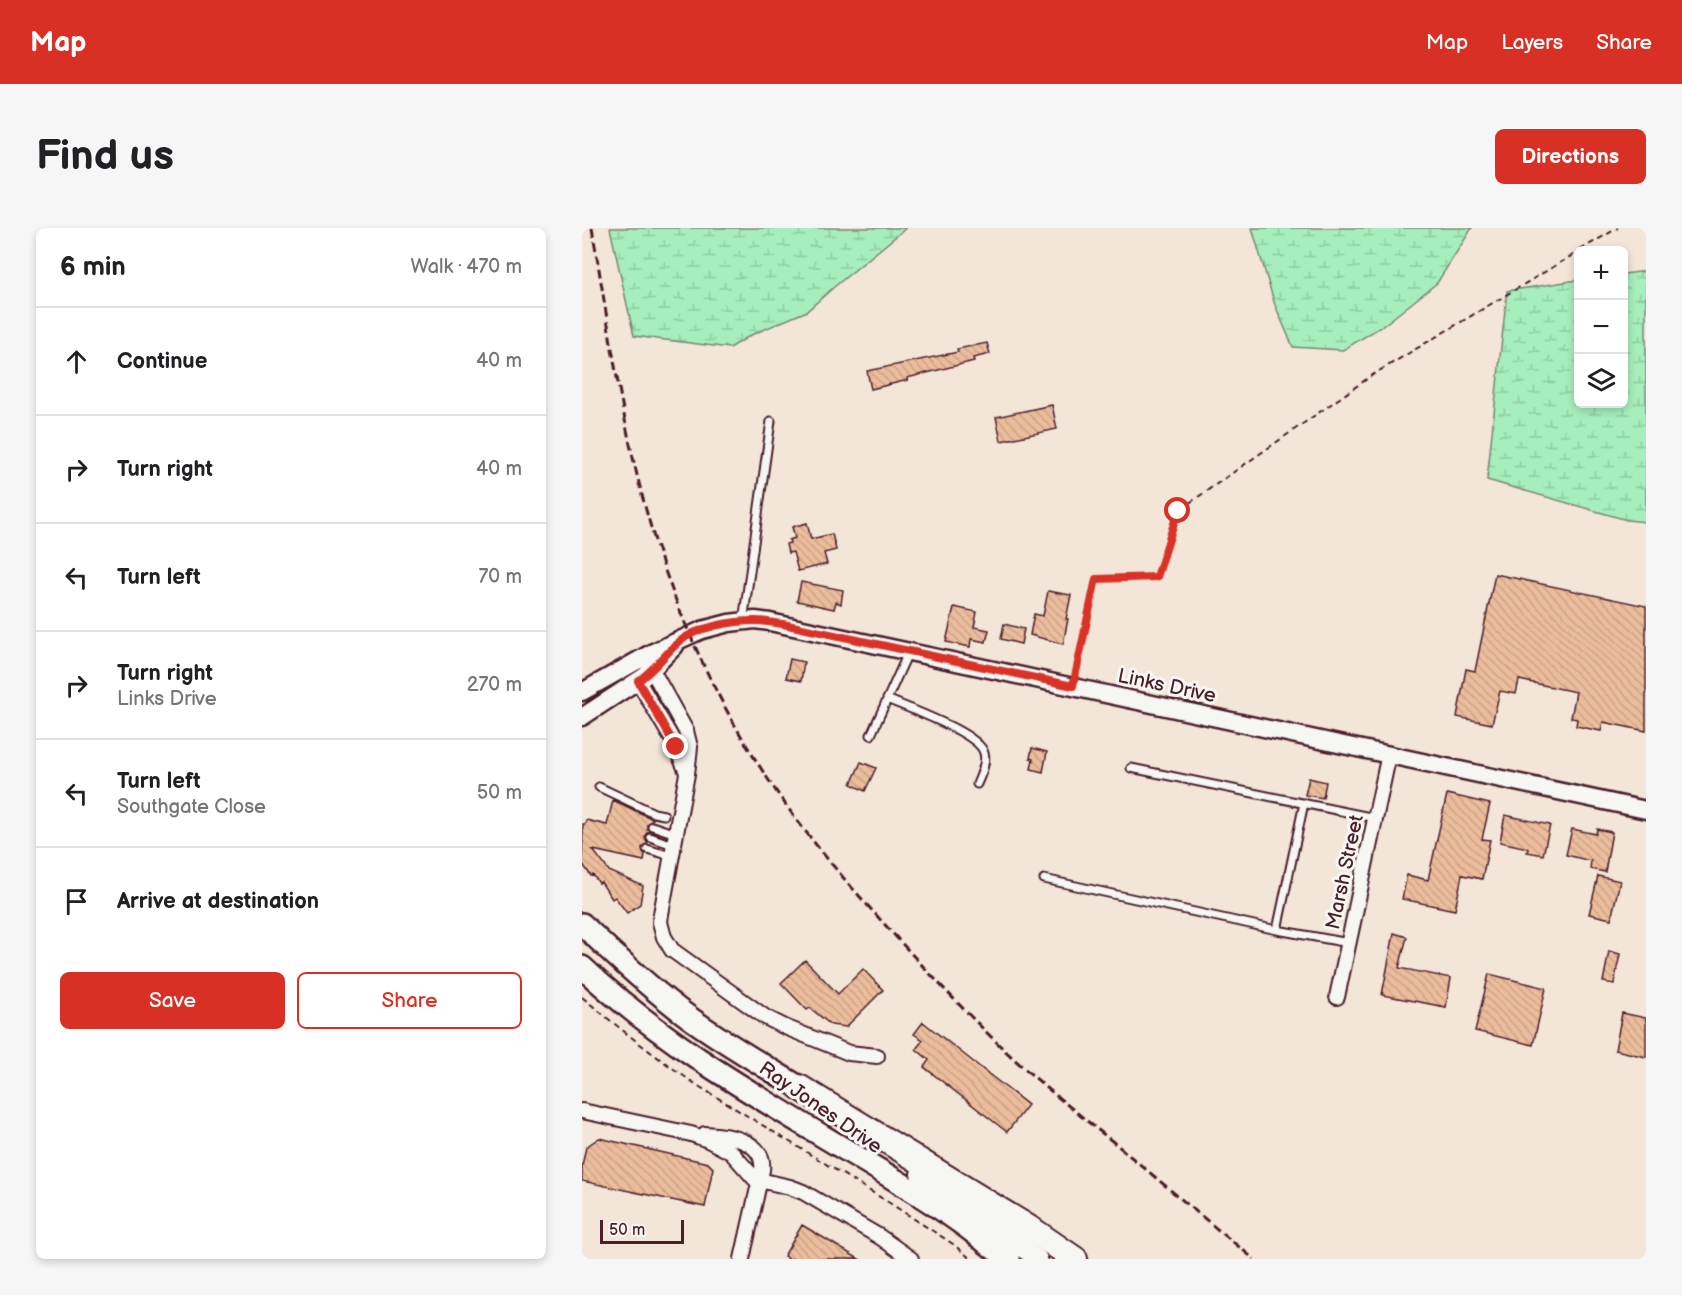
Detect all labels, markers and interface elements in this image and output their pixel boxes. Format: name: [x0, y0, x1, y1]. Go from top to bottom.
text: Map: [30, 26, 86, 59]
text: Map: [1426, 30, 1468, 55]
text: Layers: [1501, 30, 1563, 55]
text: Share: [1596, 30, 1652, 55]
button: Directions: [1495, 129, 1646, 184]
text: Find us: [36, 131, 174, 182]
map controls: [1574, 246, 1628, 408]
button: +: [1574, 246, 1628, 300]
text: 6 min: [60, 252, 126, 283]
text: Walk · 470 m: [411, 255, 522, 279]
button: −: [1574, 300, 1628, 354]
icon: ahead: [60, 345, 93, 378]
text: Continue: [117, 348, 207, 375]
text: 40 m: [476, 349, 522, 373]
button: layers: [1574, 354, 1628, 408]
icon: right: [60, 453, 93, 486]
text: Turn right: [117, 456, 213, 483]
text: 40 m: [476, 457, 522, 481]
route start: [1164, 497, 1190, 523]
icon: left: [60, 561, 93, 594]
text: Turn left: [117, 564, 201, 591]
text: 70 m: [478, 565, 522, 589]
text: Turn right: [117, 660, 213, 687]
street label: Links Drive: [1116, 664, 1218, 708]
icon: right: [60, 669, 93, 702]
text: 270 m: [467, 673, 522, 697]
text: Links Drive: [117, 687, 217, 711]
route end: [662, 733, 688, 759]
text: Turn left: [117, 768, 201, 795]
icon: left: [60, 777, 93, 810]
text: 50 m: [477, 781, 522, 805]
text: Southgate Close: [117, 795, 266, 819]
street label: Marsh Street: [1321, 813, 1369, 932]
icon: arrive: [60, 885, 93, 918]
text: Arrive at destination: [117, 888, 319, 915]
button: Save: [60, 972, 285, 1029]
button: Share: [297, 972, 522, 1029]
street label: Ray Jones Drive: [754, 1057, 887, 1159]
scale bar: [600, 1217, 684, 1244]
text: 50 m: [609, 1221, 645, 1240]

